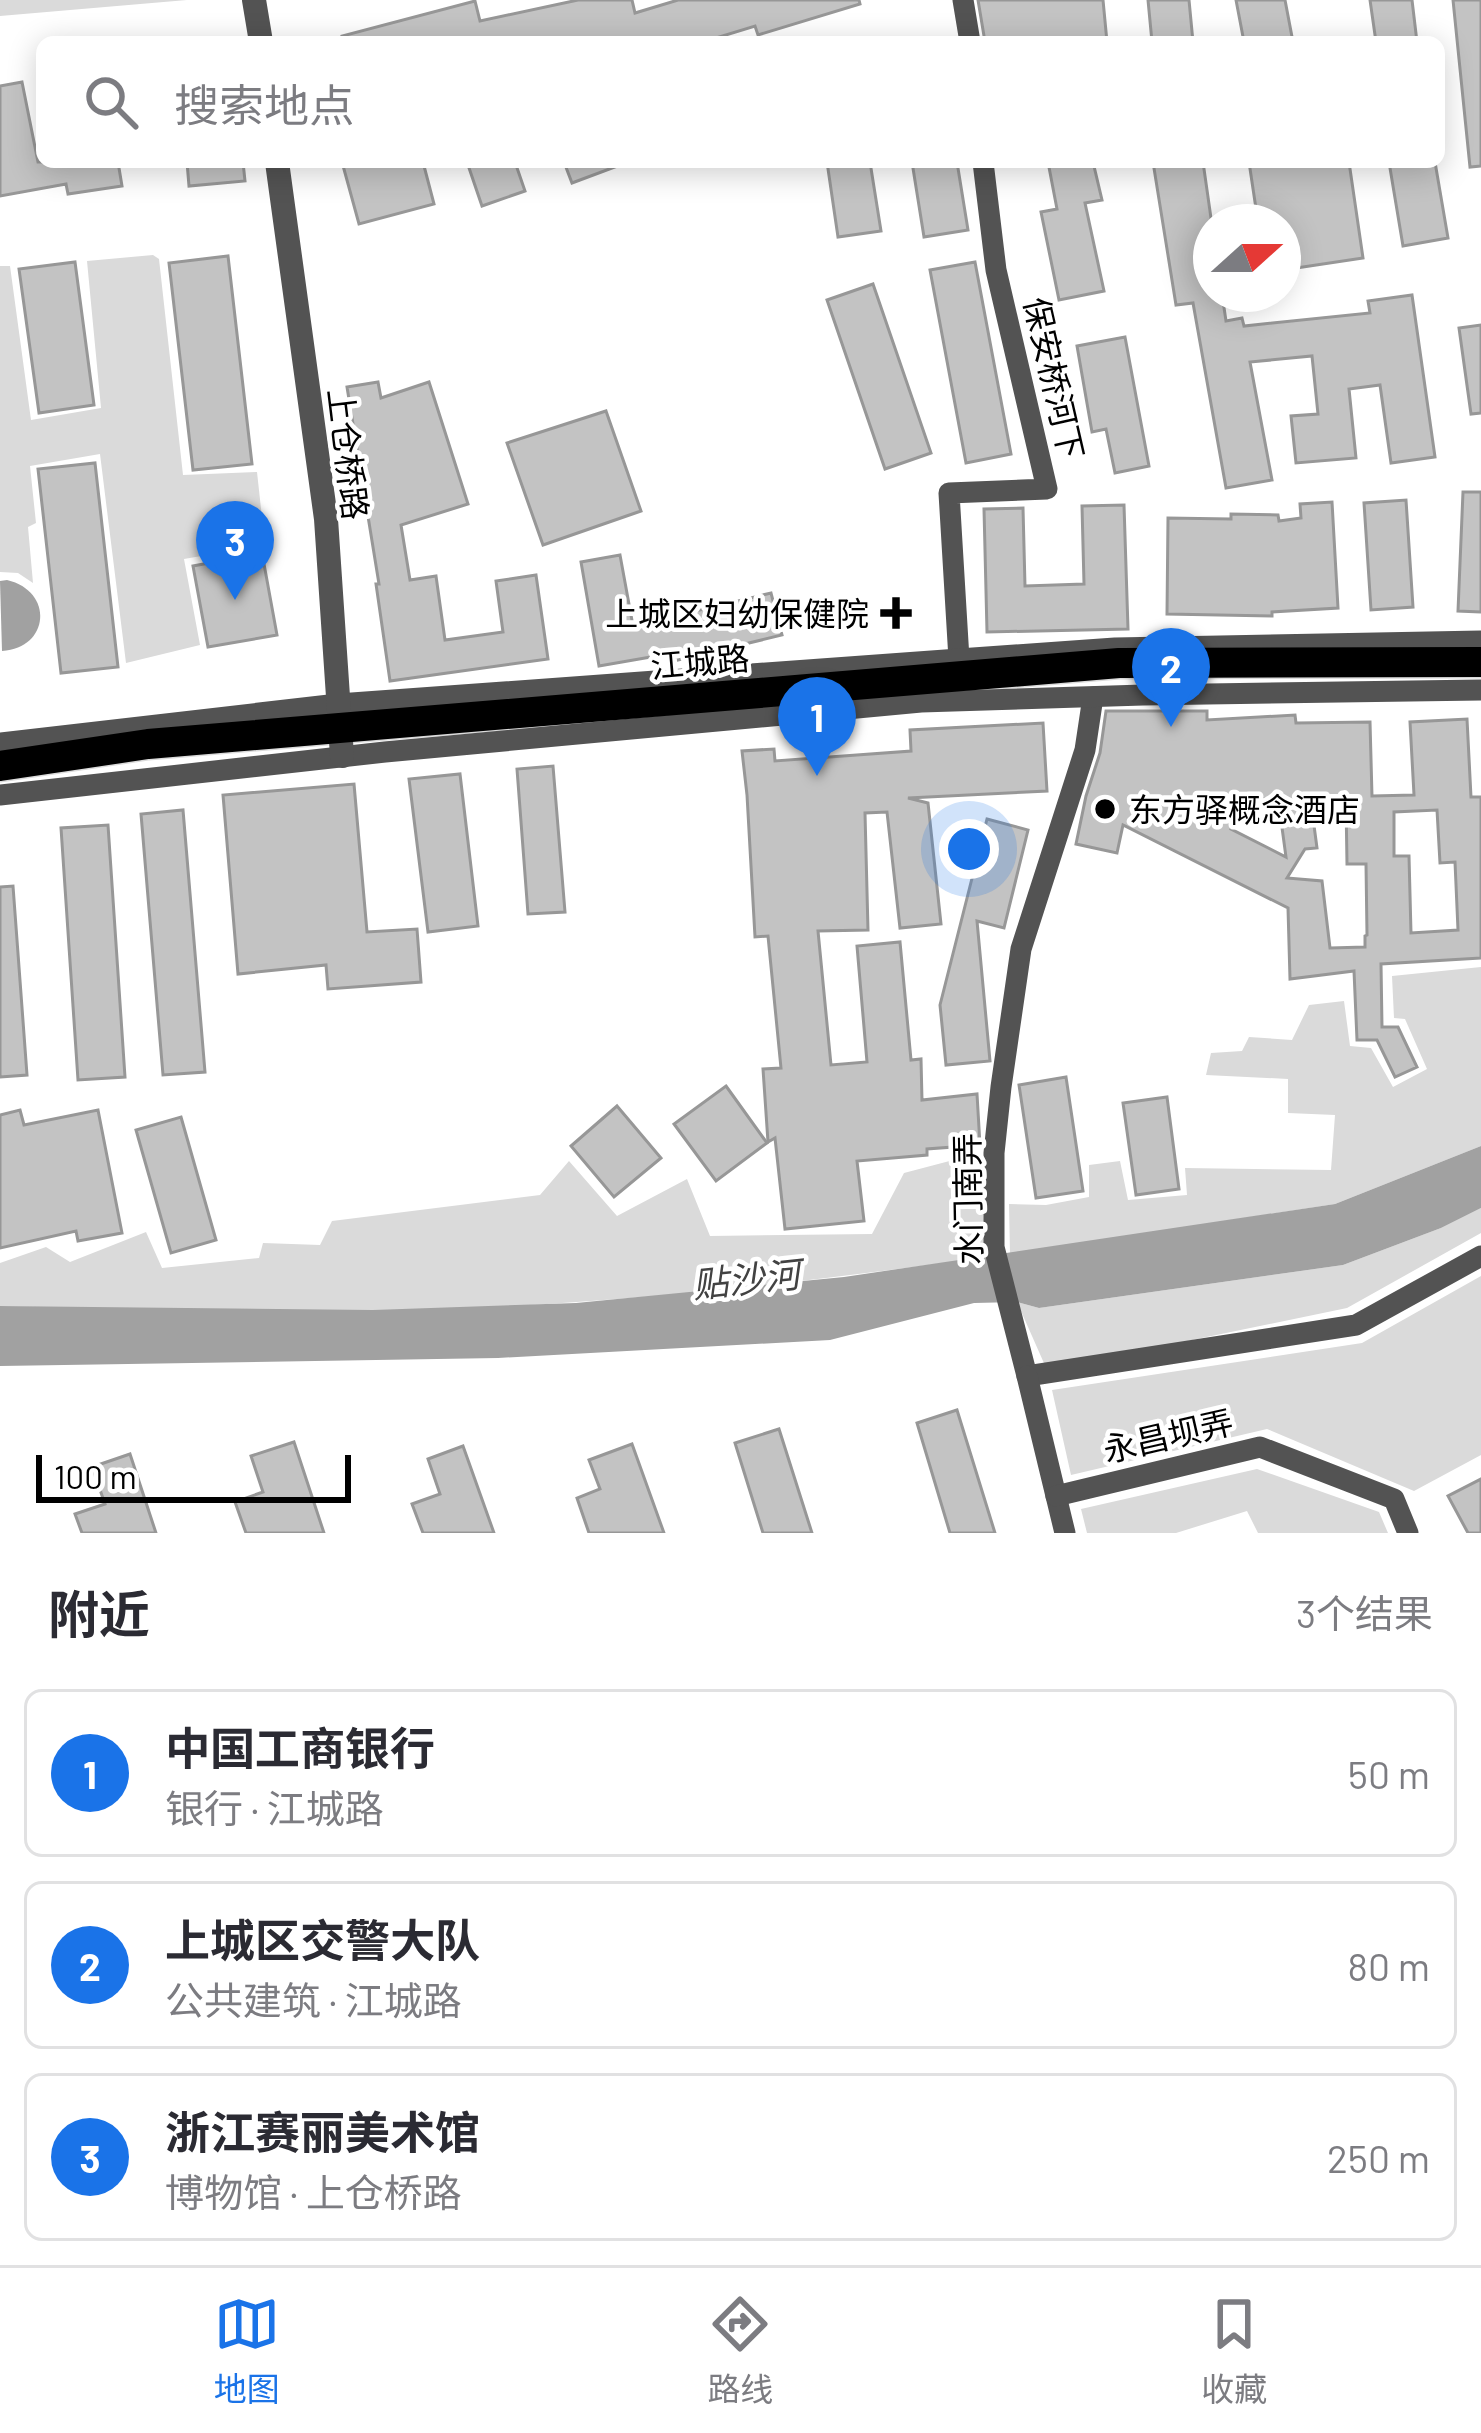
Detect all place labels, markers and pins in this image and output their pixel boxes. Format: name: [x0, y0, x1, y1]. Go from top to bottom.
pin: 3: [196, 501, 274, 600]
place label: 上城区妇幼保健院: [605, 593, 869, 633]
marker: 上城区妇幼保健院: [880, 597, 912, 629]
pin: 2: [1132, 628, 1210, 727]
pin: 1: [778, 677, 856, 776]
place label: 东方驿概念酒店: [1129, 789, 1360, 829]
marker: 东方驿概念酒店: [1092, 796, 1118, 822]

